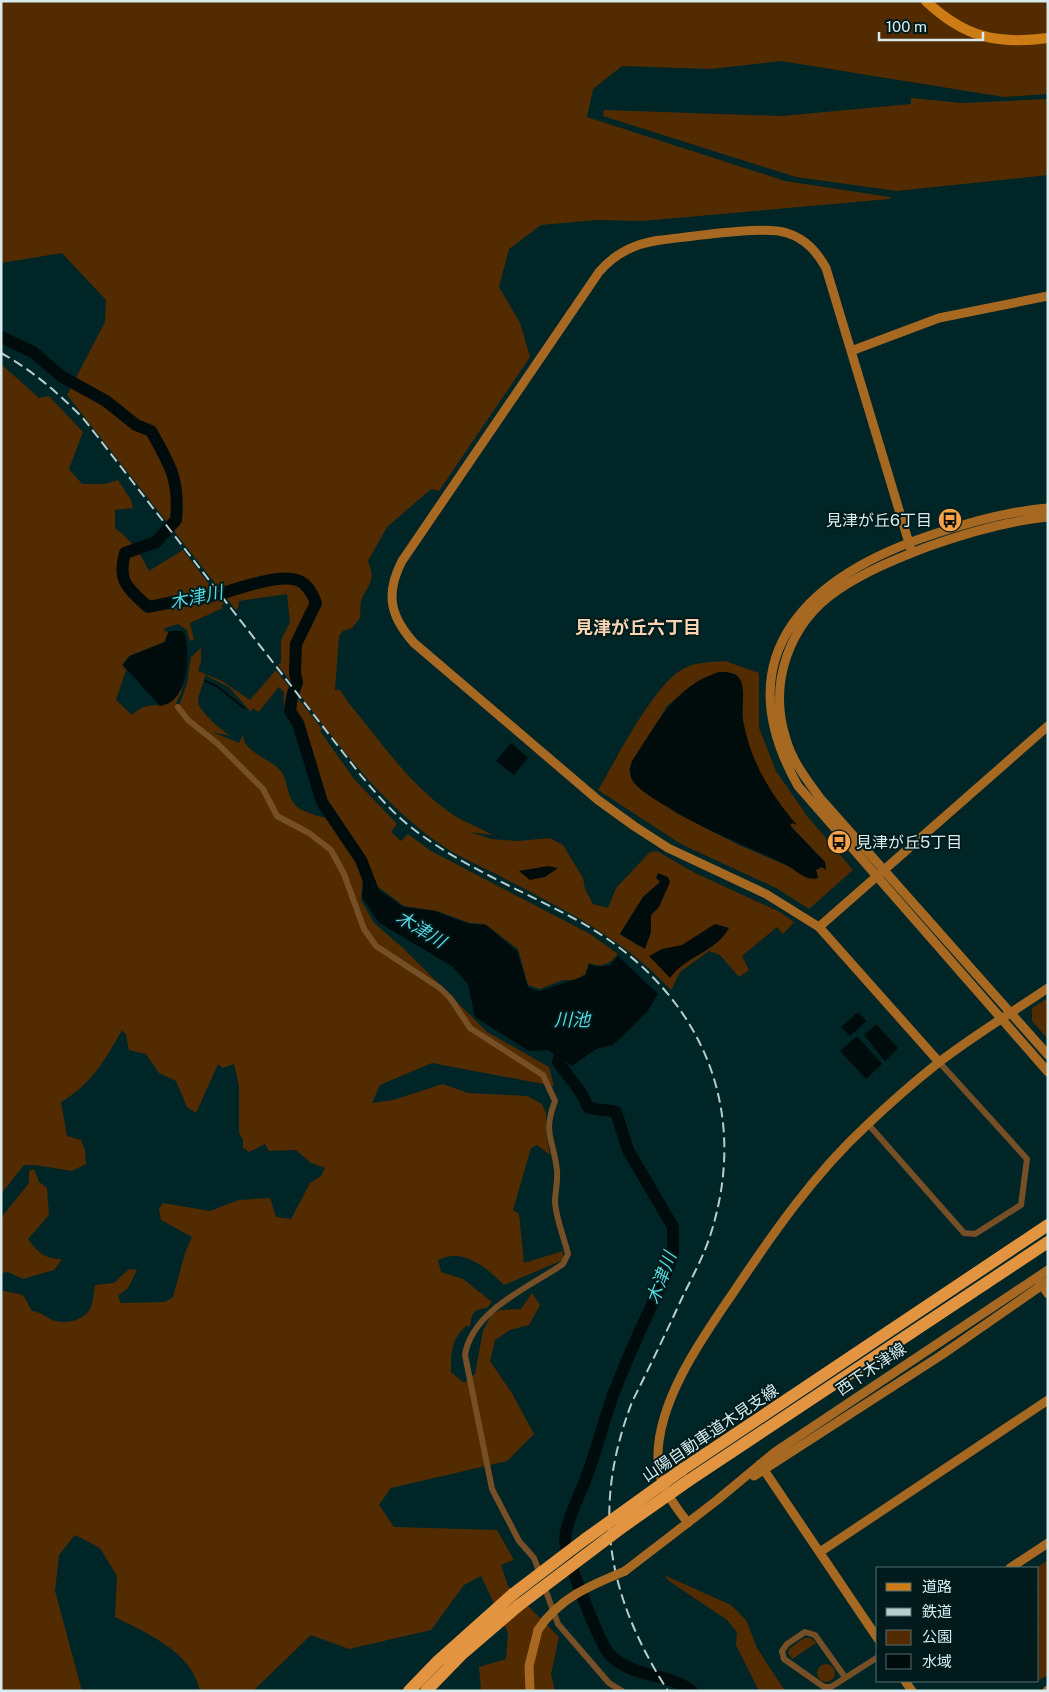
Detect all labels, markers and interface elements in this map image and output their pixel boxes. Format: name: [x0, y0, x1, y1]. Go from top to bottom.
scale bar: [879, 10, 983, 42]
text: 100 m: [886, 18, 927, 35]
bus stop icon: 見津が丘6丁目: [937, 507, 963, 533]
place label: 見津が丘6丁目: [826, 511, 932, 530]
water label: 木津川: [167, 581, 227, 613]
district label: 見津が丘六丁目: [575, 617, 701, 638]
bus stop icon: 見津が丘5丁目: [826, 829, 852, 855]
place label: 見津が丘5丁目: [856, 833, 962, 852]
water label: 木津川: [392, 906, 451, 953]
water label: 川池: [554, 1009, 592, 1030]
water label: 木津川: [642, 1247, 681, 1307]
street label: 西下木津線: [833, 1339, 909, 1399]
street label: 山陽自動車道木見支線: [638, 1380, 782, 1486]
legend: [876, 1567, 1039, 1682]
text: 道路: [922, 1578, 952, 1595]
text: 鉄道: [922, 1603, 952, 1620]
text: 公園: [922, 1628, 952, 1645]
text: 水域: [922, 1653, 952, 1670]

